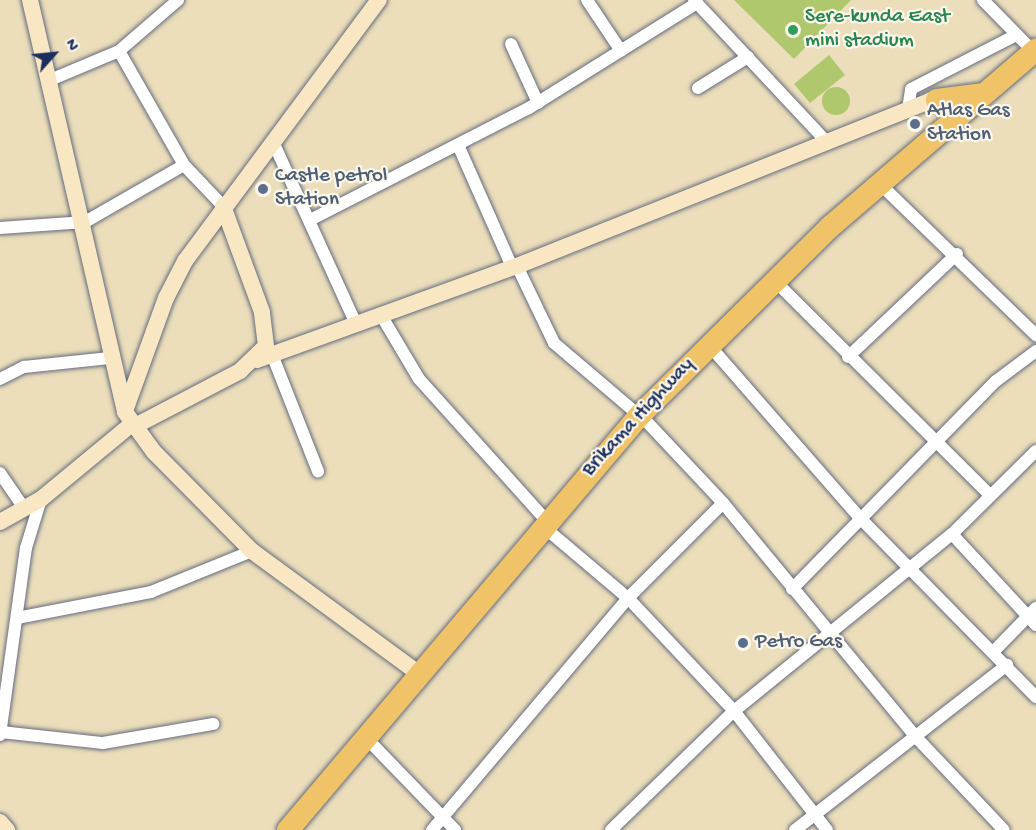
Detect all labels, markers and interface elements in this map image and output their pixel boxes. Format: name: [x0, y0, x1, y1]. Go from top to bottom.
place label: Sere-kunda East mini stadium: [805, 5, 950, 55]
marker: Sere-kunda East mini stadium: [786, 23, 800, 37]
north arrow: [24, 24, 84, 84]
text: N: [60, 37, 81, 55]
place label: Atlas Gas Station: [927, 99, 1010, 149]
marker: Atlas Gas Station: [908, 117, 922, 131]
place label: Castle petrol Station: [275, 164, 387, 214]
marker: Castle petrol Station: [256, 182, 270, 196]
street label: Brikama Highway: [578, 353, 700, 483]
place label: Petro Gas: [755, 630, 842, 656]
marker: Petro Gas: [736, 636, 750, 650]

